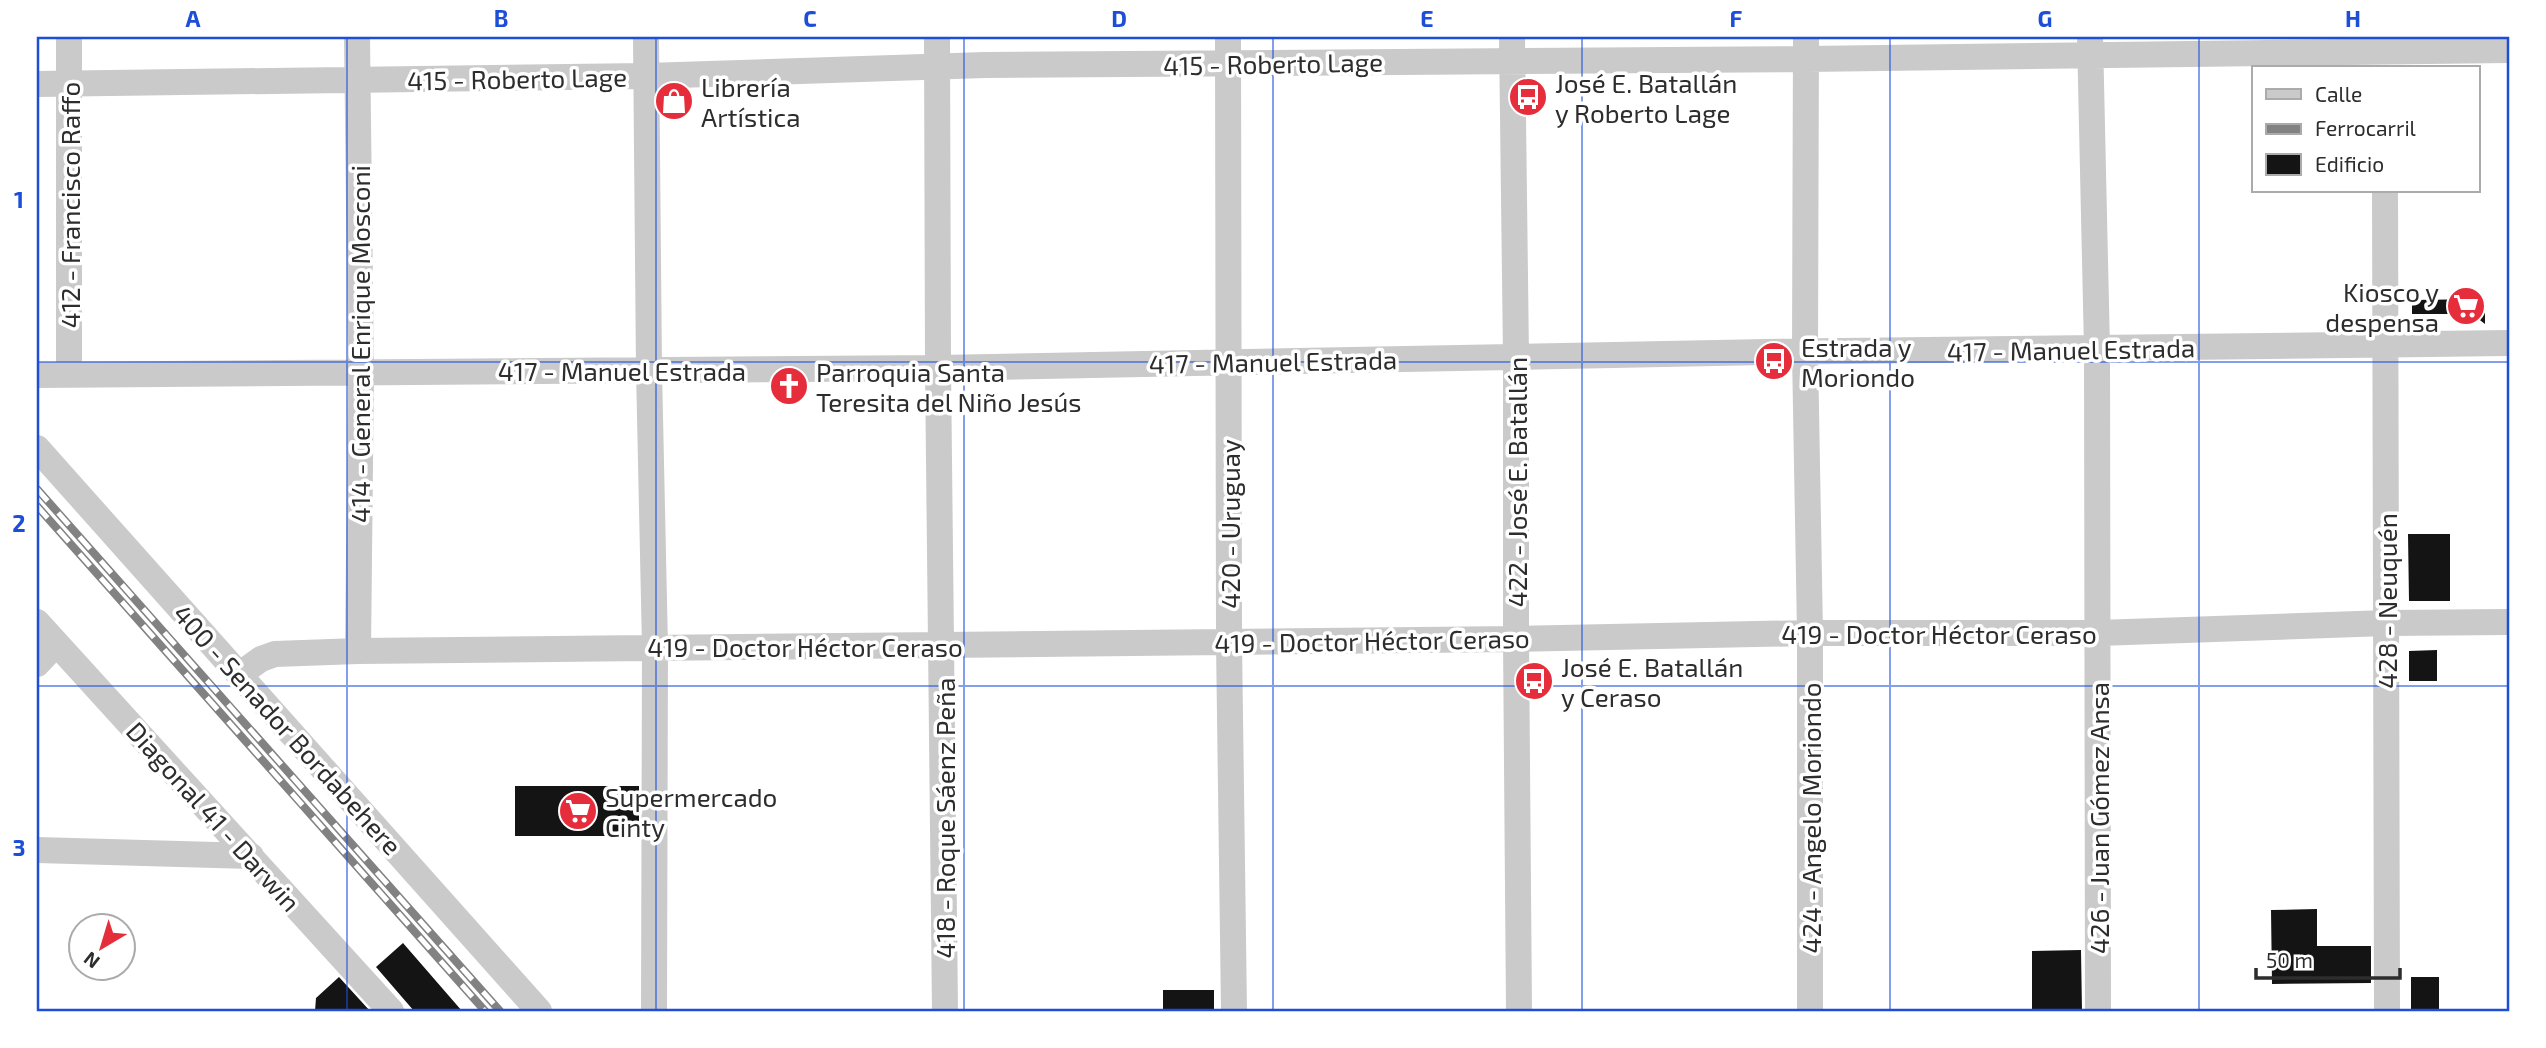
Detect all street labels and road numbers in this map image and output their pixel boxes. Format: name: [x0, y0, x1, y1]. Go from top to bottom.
street label: 415 - Roberto Lage: [1163, 46, 1383, 80]
street label: 415 - Roberto Lage: [407, 61, 627, 95]
street label: 412 - Francisco Raffo: [54, 82, 85, 328]
street label: 414 - General Enrique Mosconi: [344, 165, 375, 523]
street label: 417 - Manuel Estrada: [1947, 331, 2195, 367]
street label: 417 - Manuel Estrada: [1149, 343, 1397, 379]
street label: 417 - Manuel Estrada: [498, 355, 746, 386]
street label: 422 - José E. Batallán: [1501, 357, 1532, 607]
street label: 420 - Uruguay: [1214, 439, 1245, 609]
street label: 428 - Neuquén: [2371, 513, 2402, 689]
street label: 400 - Senador Bordabehere: [167, 597, 409, 861]
street label: 419 - Doctor Héctor Ceraso: [1781, 618, 2097, 649]
street label: 419 - Doctor Héctor Ceraso: [1214, 622, 1530, 658]
street label: 419 - Doctor Héctor Ceraso: [647, 631, 963, 662]
street label: 418 - Roque Sáenz Peña: [929, 677, 960, 959]
street label: 424 - Angelo Moriondo: [1795, 682, 1826, 954]
street label: 426 - Juan Gómez Ansa: [2083, 682, 2114, 954]
street label: Diagonal 41 - Darwin: [121, 715, 307, 917]

